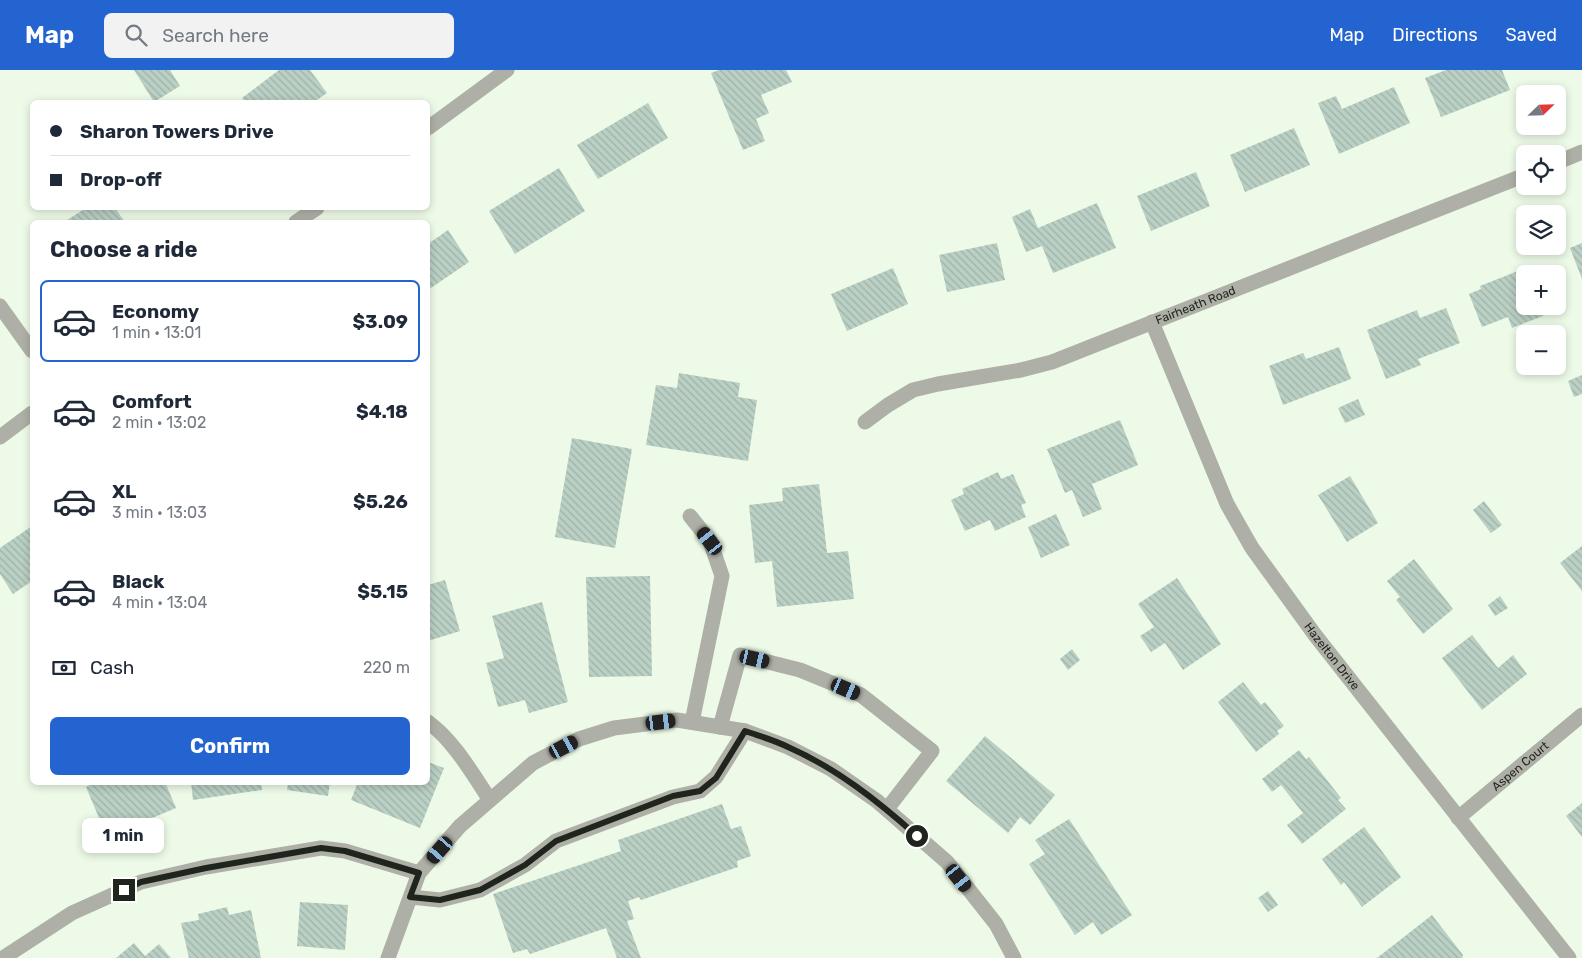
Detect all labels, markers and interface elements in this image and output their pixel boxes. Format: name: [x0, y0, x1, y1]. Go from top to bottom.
search box: [104, 13, 454, 58]
text: Map: [25, 21, 74, 49]
icon: search: [122, 21, 150, 49]
text: Search here: [162, 24, 269, 47]
text: Map: [1329, 24, 1364, 46]
text: Directions: [1392, 24, 1478, 46]
text: Saved: [1506, 24, 1557, 46]
north arrow: [1516, 85, 1566, 135]
map controls: [1516, 85, 1566, 375]
text: Sharon Towers Drive: [80, 120, 274, 143]
button: locate: [1516, 145, 1566, 195]
text: Drop-off: [80, 168, 162, 191]
button: layers: [1516, 205, 1566, 255]
text: Choose a ride: [50, 236, 197, 263]
button: +: [1516, 265, 1566, 315]
street label: Fairheath Road: [1154, 283, 1238, 327]
icon: car: [52, 299, 97, 344]
text: Economy: [112, 300, 199, 323]
text: $3.09: [352, 310, 408, 333]
text: 1 min · 13:01: [112, 323, 201, 342]
button: −: [1516, 325, 1566, 375]
icon: car: [52, 389, 97, 434]
text: Comfort: [112, 390, 192, 413]
text: $4.18: [356, 400, 408, 423]
text: 2 min · 13:02: [112, 413, 206, 432]
icon: car: [52, 479, 97, 524]
text: XL: [112, 480, 136, 503]
text: $5.26: [353, 490, 408, 513]
text: 3 min · 13:03: [112, 503, 207, 522]
car: [694, 525, 725, 557]
icon: car: [52, 569, 97, 614]
text: Black: [112, 570, 164, 593]
text: $5.15: [357, 580, 408, 603]
text: 4 min · 13:04: [112, 593, 207, 612]
street label: Hazelton Drive: [1301, 620, 1363, 693]
car: [738, 648, 771, 670]
icon: cash: [50, 654, 78, 682]
text: Cash: [90, 656, 134, 679]
text: 220 m: [363, 658, 410, 677]
car: [829, 676, 862, 702]
car: [645, 713, 676, 731]
button: Confirm: [50, 717, 410, 775]
car: [547, 733, 580, 761]
street label: Aspen Court: [1489, 738, 1552, 794]
callout: 1 min: [83, 818, 165, 852]
route start: [906, 825, 928, 847]
text: 1 min: [103, 826, 143, 845]
car: [424, 834, 455, 866]
car: [943, 862, 974, 894]
route end: [113, 879, 135, 901]

